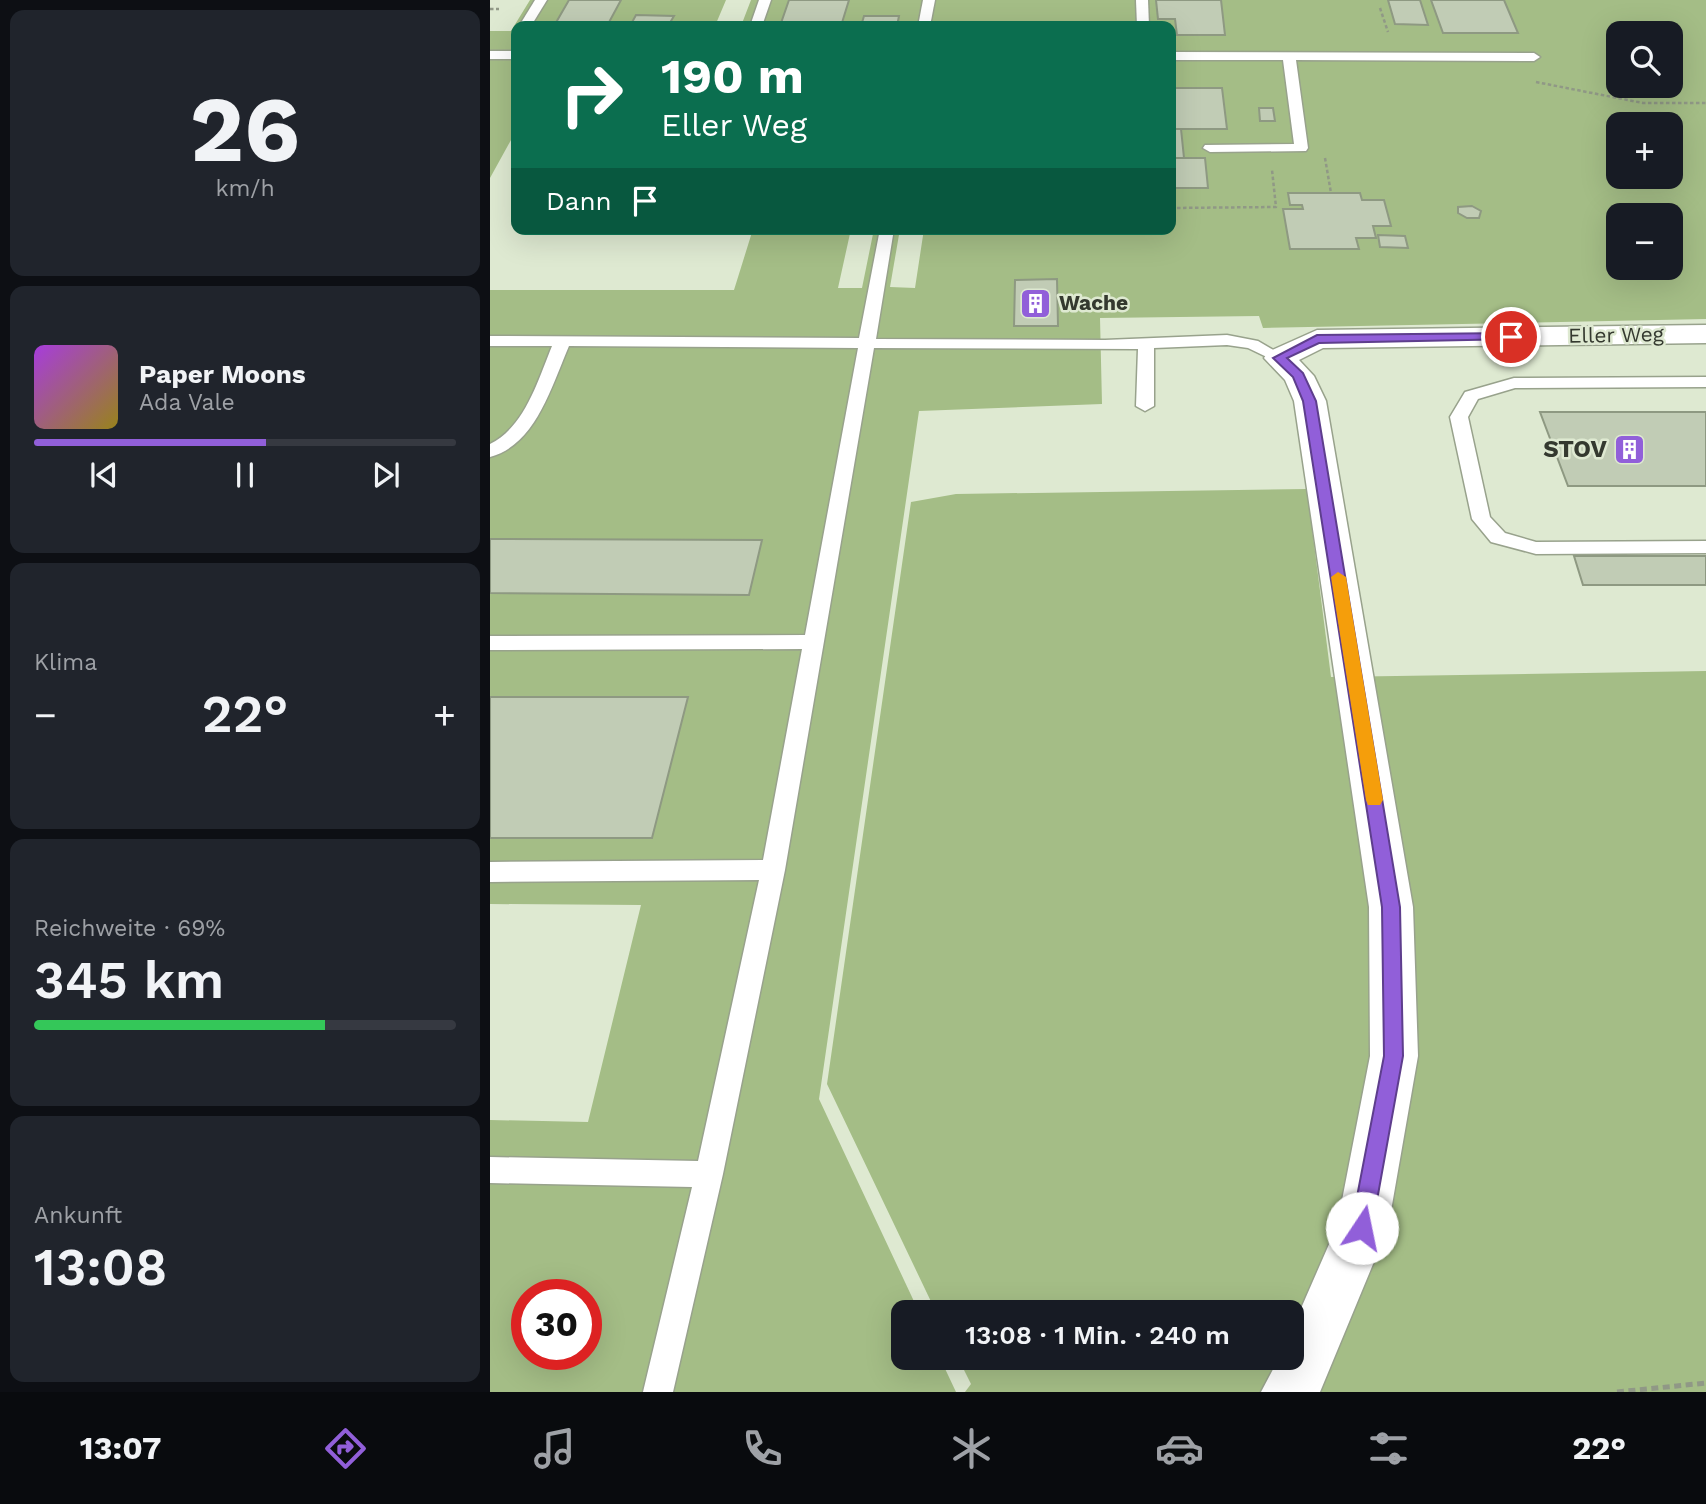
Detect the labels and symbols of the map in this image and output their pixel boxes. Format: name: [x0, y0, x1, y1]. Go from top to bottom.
building icon: Wache: [1019, 286, 1053, 320]
place label: Wache: [1059, 290, 1128, 315]
pin: [1481, 307, 1541, 367]
street label: Eller Weg: [1568, 321, 1665, 348]
building icon: STOV: [1613, 432, 1647, 466]
place label: STOV: [1543, 435, 1608, 463]
position arrow: [1325, 1191, 1399, 1265]
speed limit sign: 30: [511, 1279, 602, 1370]

